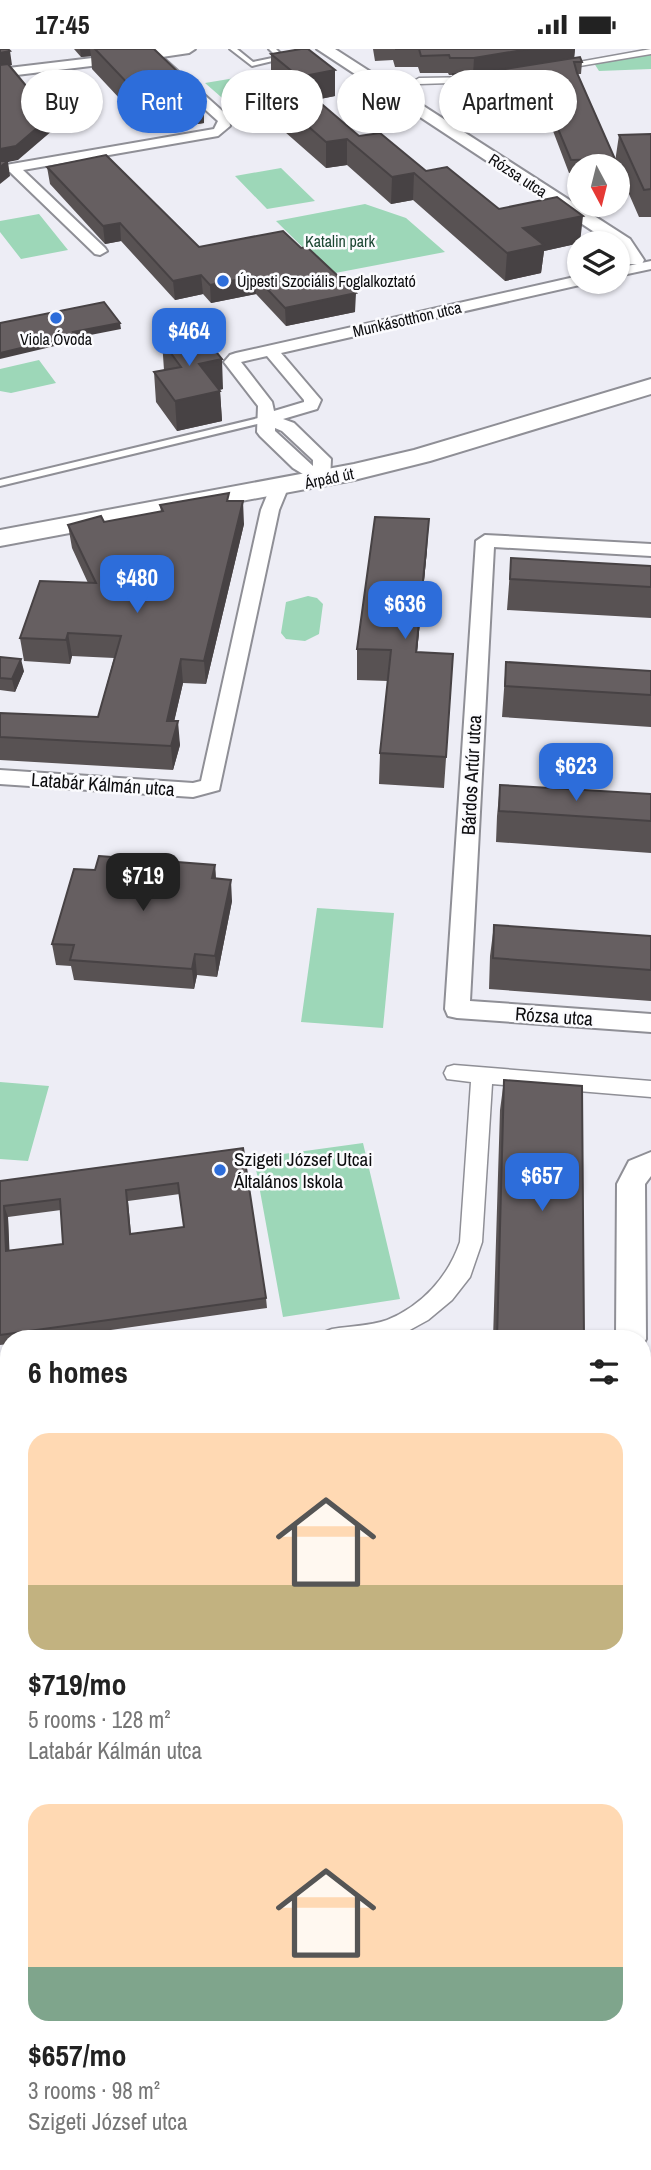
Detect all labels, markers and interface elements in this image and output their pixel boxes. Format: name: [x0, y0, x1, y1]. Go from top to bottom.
text: 17:45: [35, 7, 90, 42]
chip: Buy: [21, 70, 103, 133]
chip: Rent: [117, 70, 207, 133]
chip: Filters: [221, 70, 323, 133]
chip: New: [337, 70, 425, 133]
chip: Apartment: [439, 70, 577, 133]
street label: Rózsa utca: [484, 148, 552, 202]
north arrow: [567, 154, 630, 217]
map controls: [567, 154, 630, 294]
park label: Katalin park: [305, 230, 375, 252]
button: layers: [567, 231, 630, 294]
place label: Újpesti Szociális Foglalkoztató: [237, 270, 416, 292]
marker: Újpesti Szociális Foglalkoztató: [215, 273, 231, 289]
street label: Munkásotthon utca: [351, 296, 464, 342]
pin: $464: [148, 309, 230, 368]
marker: Viola Óvoda: [48, 310, 64, 326]
text: $464: [168, 315, 210, 346]
place label: Viola Óvoda: [20, 328, 93, 350]
street label: Árpád út: [301, 462, 356, 494]
pin: $480: [96, 555, 178, 615]
text: $480: [116, 562, 158, 593]
pin: $636: [364, 581, 446, 641]
text: $636: [384, 588, 426, 619]
street label: Bárdos Artúr utca: [455, 714, 487, 836]
pin: $623: [535, 743, 617, 803]
text: $623: [555, 750, 597, 781]
street label: Latabár Kálmán utca: [30, 766, 176, 802]
pin: $719: [102, 853, 184, 913]
text: $719: [122, 860, 164, 891]
street label: Rózsa utca: [514, 1000, 594, 1032]
place label: Szigeti József Utcai Általános Iskola: [233, 1146, 373, 1194]
pin: $657: [501, 1153, 583, 1213]
text: $657: [521, 1160, 563, 1191]
marker: Szigeti József Utcai Általános Iskola: [212, 1162, 228, 1178]
text: 6 homes: [28, 1352, 128, 1392]
icon: filters: [585, 1353, 623, 1391]
icon: home: [263, 1479, 389, 1605]
text: $719/mo: [28, 1664, 126, 1704]
text: 5 rooms · 128 m²: [28, 1704, 171, 1735]
text: Latabár Kálmán utca: [28, 1735, 202, 1766]
icon: home: [263, 1850, 389, 1976]
text: $657/mo: [28, 2035, 126, 2075]
text: 3 rooms · 98 m²: [28, 2075, 160, 2106]
text: Szigeti József utca: [28, 2106, 187, 2137]

